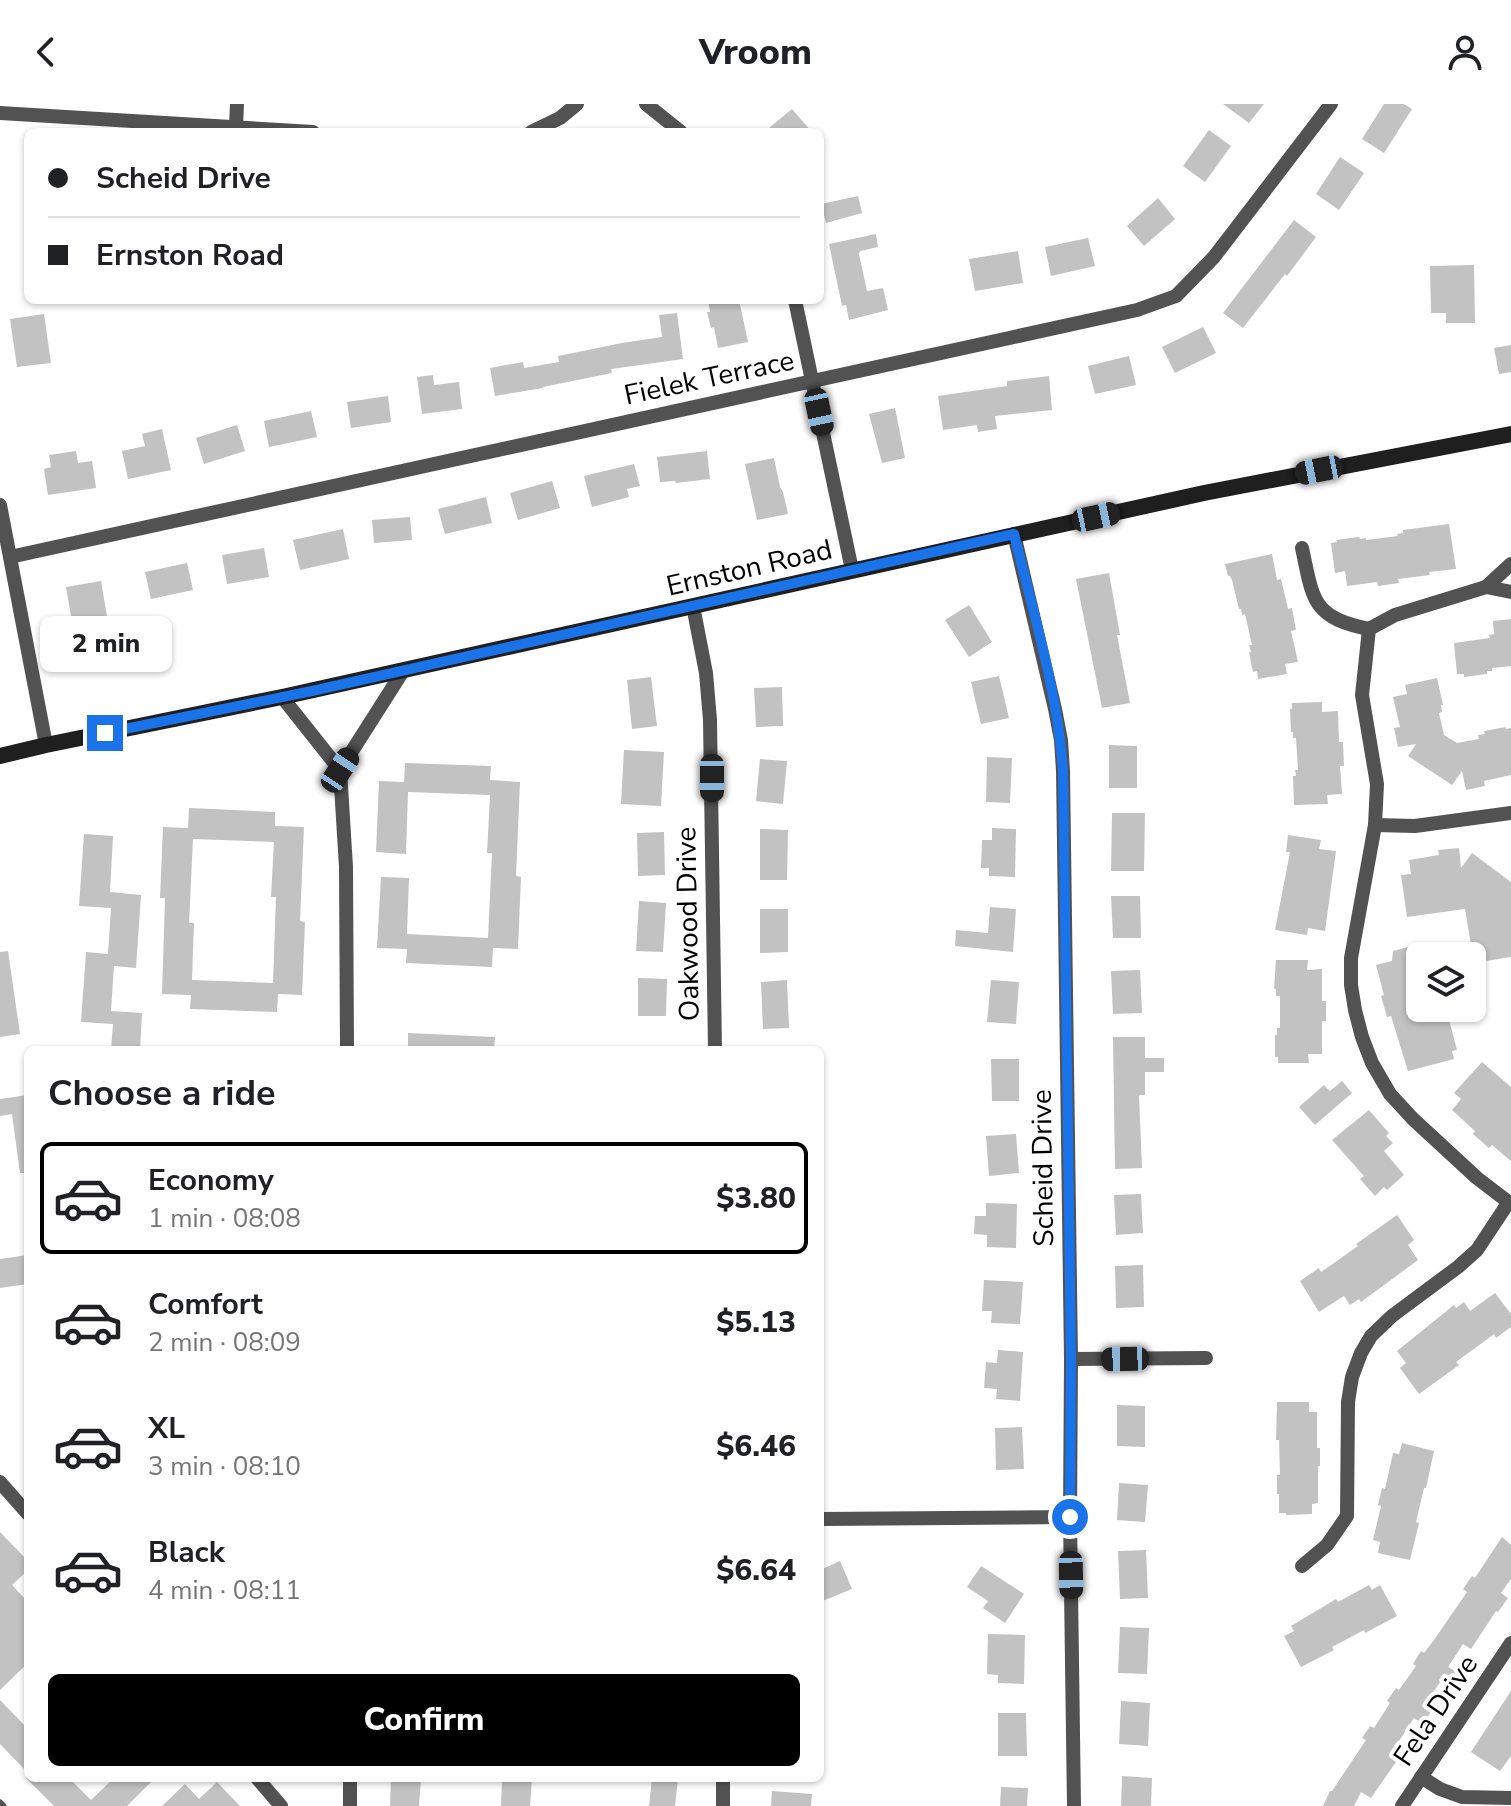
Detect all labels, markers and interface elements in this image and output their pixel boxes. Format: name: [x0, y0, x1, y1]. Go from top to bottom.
text: Vroom: [699, 28, 812, 77]
icon: back: [24, 30, 68, 74]
icon: person: [1443, 30, 1487, 74]
text: Scheid Drive: [96, 158, 271, 199]
text: Ernston Road: [96, 235, 284, 276]
street label: Fielek Terrace: [621, 341, 798, 415]
car: [802, 386, 836, 438]
car: [1293, 454, 1345, 486]
car: [1070, 500, 1122, 534]
street label: Ernston Road: [663, 530, 836, 606]
callout: 2 min: [39, 617, 171, 673]
text: 2 min: [72, 626, 140, 661]
route end: [87, 715, 123, 751]
car: [317, 743, 363, 797]
car: [700, 754, 724, 802]
street label: Oakwood Drive: [667, 827, 709, 1021]
map controls: [1406, 942, 1486, 1022]
button: layers: [1406, 942, 1486, 1022]
text: Choose a ride: [48, 1069, 276, 1118]
street label: Scheid Drive: [1023, 1089, 1063, 1247]
text: Economy: [148, 1160, 274, 1201]
icon: car: [52, 1162, 124, 1234]
text: $3.80: [716, 1178, 796, 1219]
text: 1 min · 08:08: [148, 1201, 301, 1236]
text: Comfort: [148, 1284, 263, 1325]
icon: car: [52, 1286, 124, 1358]
text: $5.13: [716, 1302, 796, 1343]
text: 2 min · 08:09: [148, 1325, 301, 1360]
car: [1101, 1347, 1149, 1371]
text: XL: [148, 1408, 185, 1449]
icon: car: [52, 1410, 124, 1482]
text: $6.46: [716, 1426, 796, 1467]
text: 3 min · 08:10: [148, 1449, 301, 1484]
route start: [1052, 1499, 1088, 1535]
text: Black: [148, 1532, 225, 1573]
icon: car: [52, 1534, 124, 1606]
text: $6.64: [716, 1550, 796, 1591]
car: [1059, 1551, 1083, 1599]
text: 4 min · 08:11: [148, 1573, 301, 1608]
street label: Fela Drive: [1385, 1648, 1487, 1774]
button: Confirm: [48, 1674, 800, 1766]

